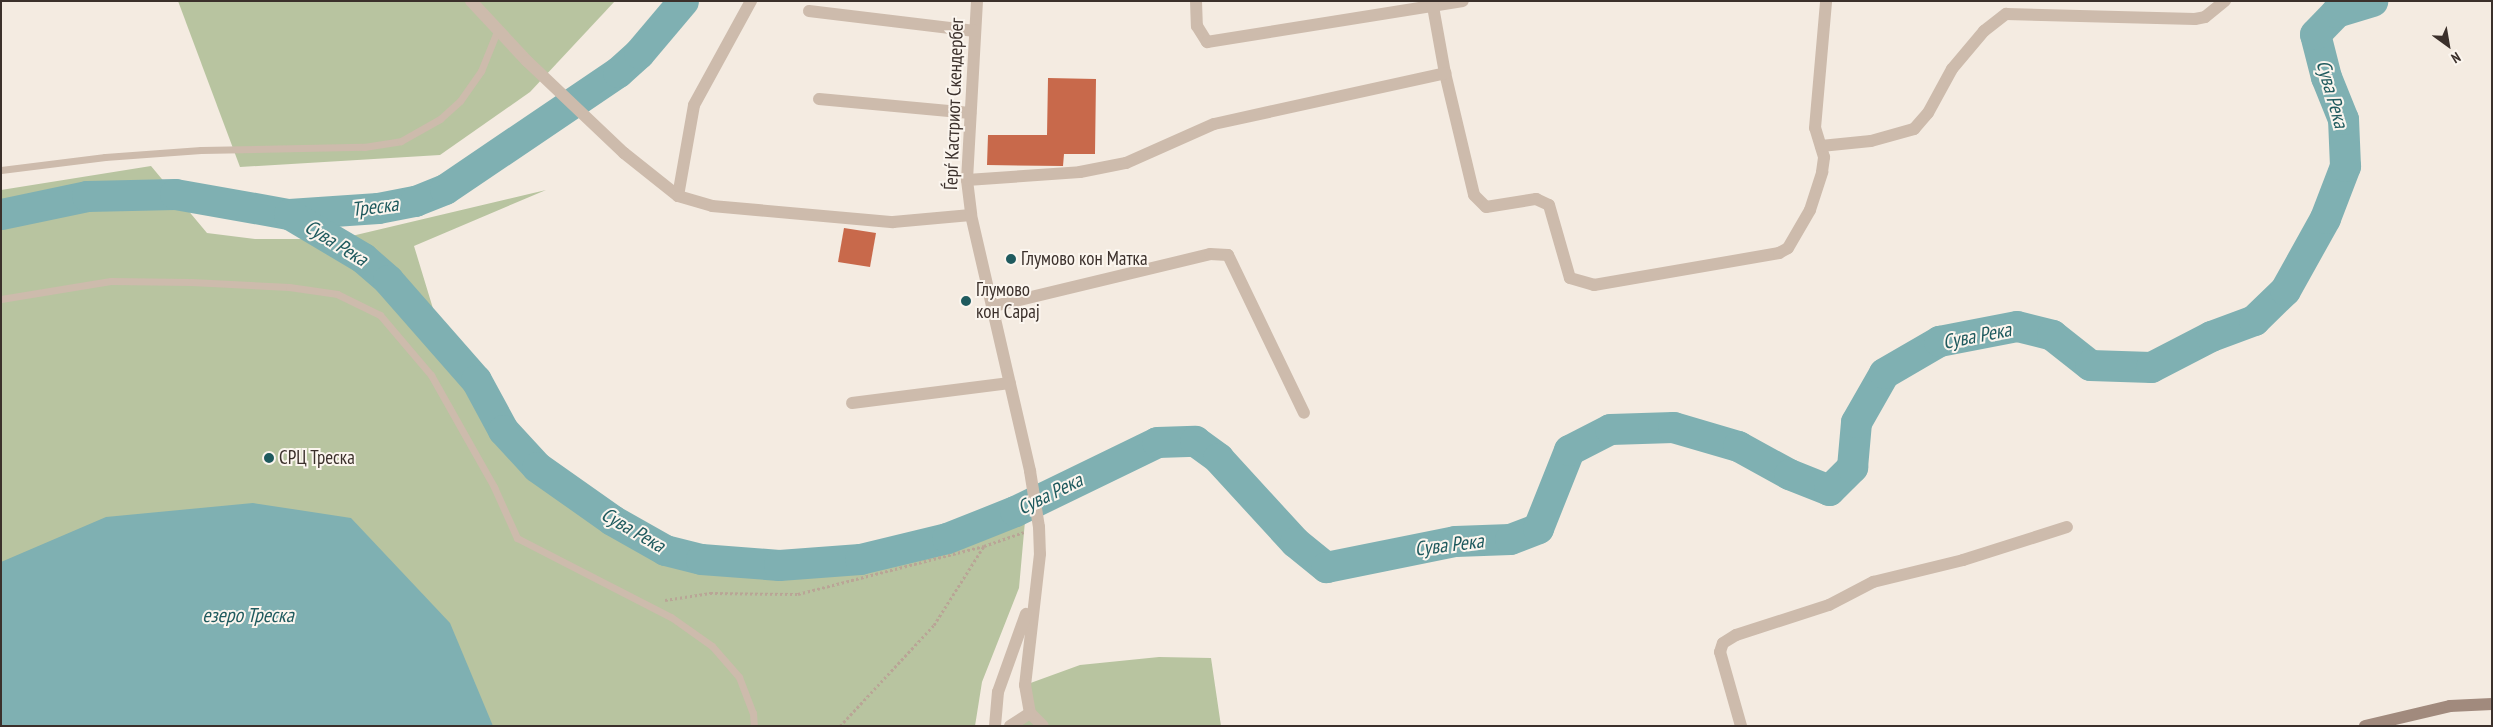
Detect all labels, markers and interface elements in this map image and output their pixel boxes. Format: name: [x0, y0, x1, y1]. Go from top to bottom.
street label: Ѓерѓ Кастриот Скендербег: [940, 17, 968, 191]
north arrow: [2423, 20, 2473, 70]
text: N: [2448, 48, 2464, 67]
water label: Сува Река: [2311, 57, 2353, 131]
water label: Треска: [350, 192, 400, 222]
water label: Сува Река: [300, 214, 372, 272]
place label: Глумово кон Матка: [1021, 248, 1148, 270]
marker: Глумово кон Матка: [1005, 253, 1017, 265]
place label: Глумово кон Сарај: [976, 279, 1040, 323]
marker: Глумово кон Сарај: [960, 295, 972, 307]
water label: Сува Река: [1941, 318, 2013, 354]
place label: СРЦ Треска: [279, 447, 355, 469]
marker: СРЦ Треска: [263, 452, 275, 464]
water label: Сува Река: [1014, 468, 1086, 520]
water label: Сува Река: [597, 502, 669, 558]
water label: Сува Река: [1413, 529, 1485, 561]
water label: езеро Треска: [202, 603, 294, 627]

